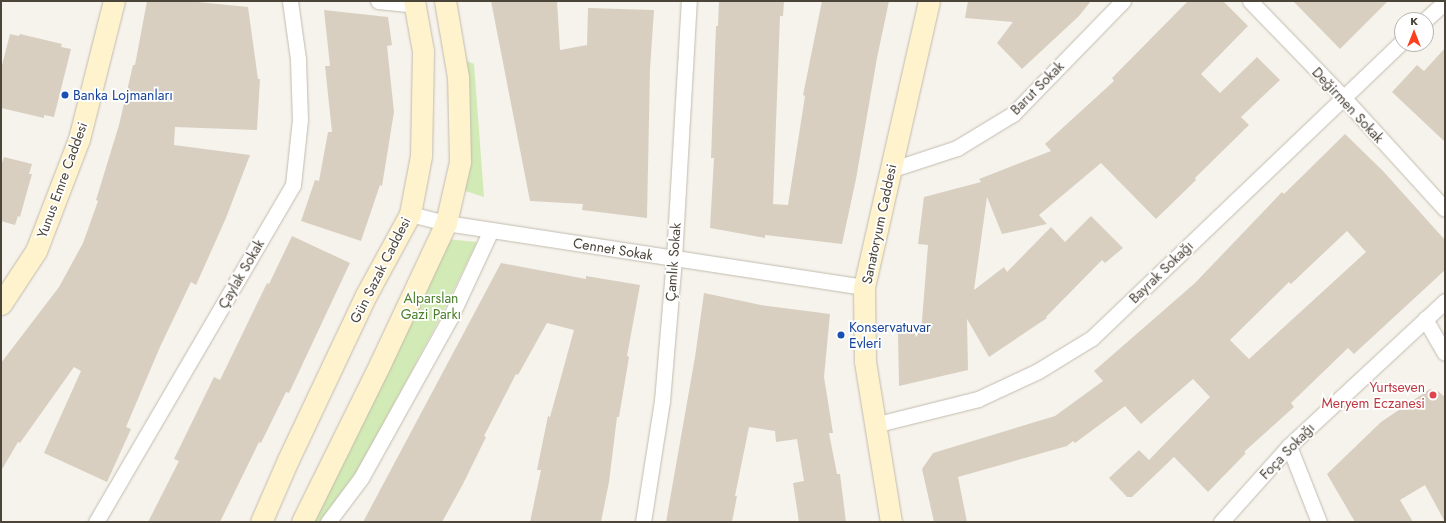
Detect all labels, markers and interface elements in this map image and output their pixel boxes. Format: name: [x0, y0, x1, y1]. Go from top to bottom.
north arrow: [1394, 12, 1434, 52]
text: K: [1410, 13, 1418, 29]
street label: Barut Sokak: [1007, 58, 1067, 118]
street label: Değirmen Sokak: [1309, 64, 1387, 146]
place label: Banka Lojmanları: [73, 87, 173, 103]
marker: Banka Lojmanları: [60, 90, 70, 100]
street label: Yunus Emre Caddesi: [33, 120, 91, 240]
street label: Sanatoryum Caddesi: [858, 163, 900, 285]
street label: Gün Sazak Caddesi: [346, 214, 414, 326]
street label: Çamlık Sokak: [662, 222, 684, 302]
street label: Cennet Sokak: [572, 234, 654, 264]
street label: Çaylak Sokak: [214, 236, 268, 312]
street label: Bayrak Sokağı: [1126, 237, 1196, 307]
park label: Alparslan Gazi Parkı: [401, 290, 461, 322]
place label: Konservatuvar Evleri: [849, 319, 931, 352]
marker: Konservatuvar Evleri: [836, 330, 846, 340]
place label: Yurtseven Meryem Eczanesi: [1322, 379, 1425, 412]
marker: Yurtseven Meryem Eczanesi: [1428, 390, 1438, 400]
street label: Foça Sokağı: [1256, 419, 1318, 483]

